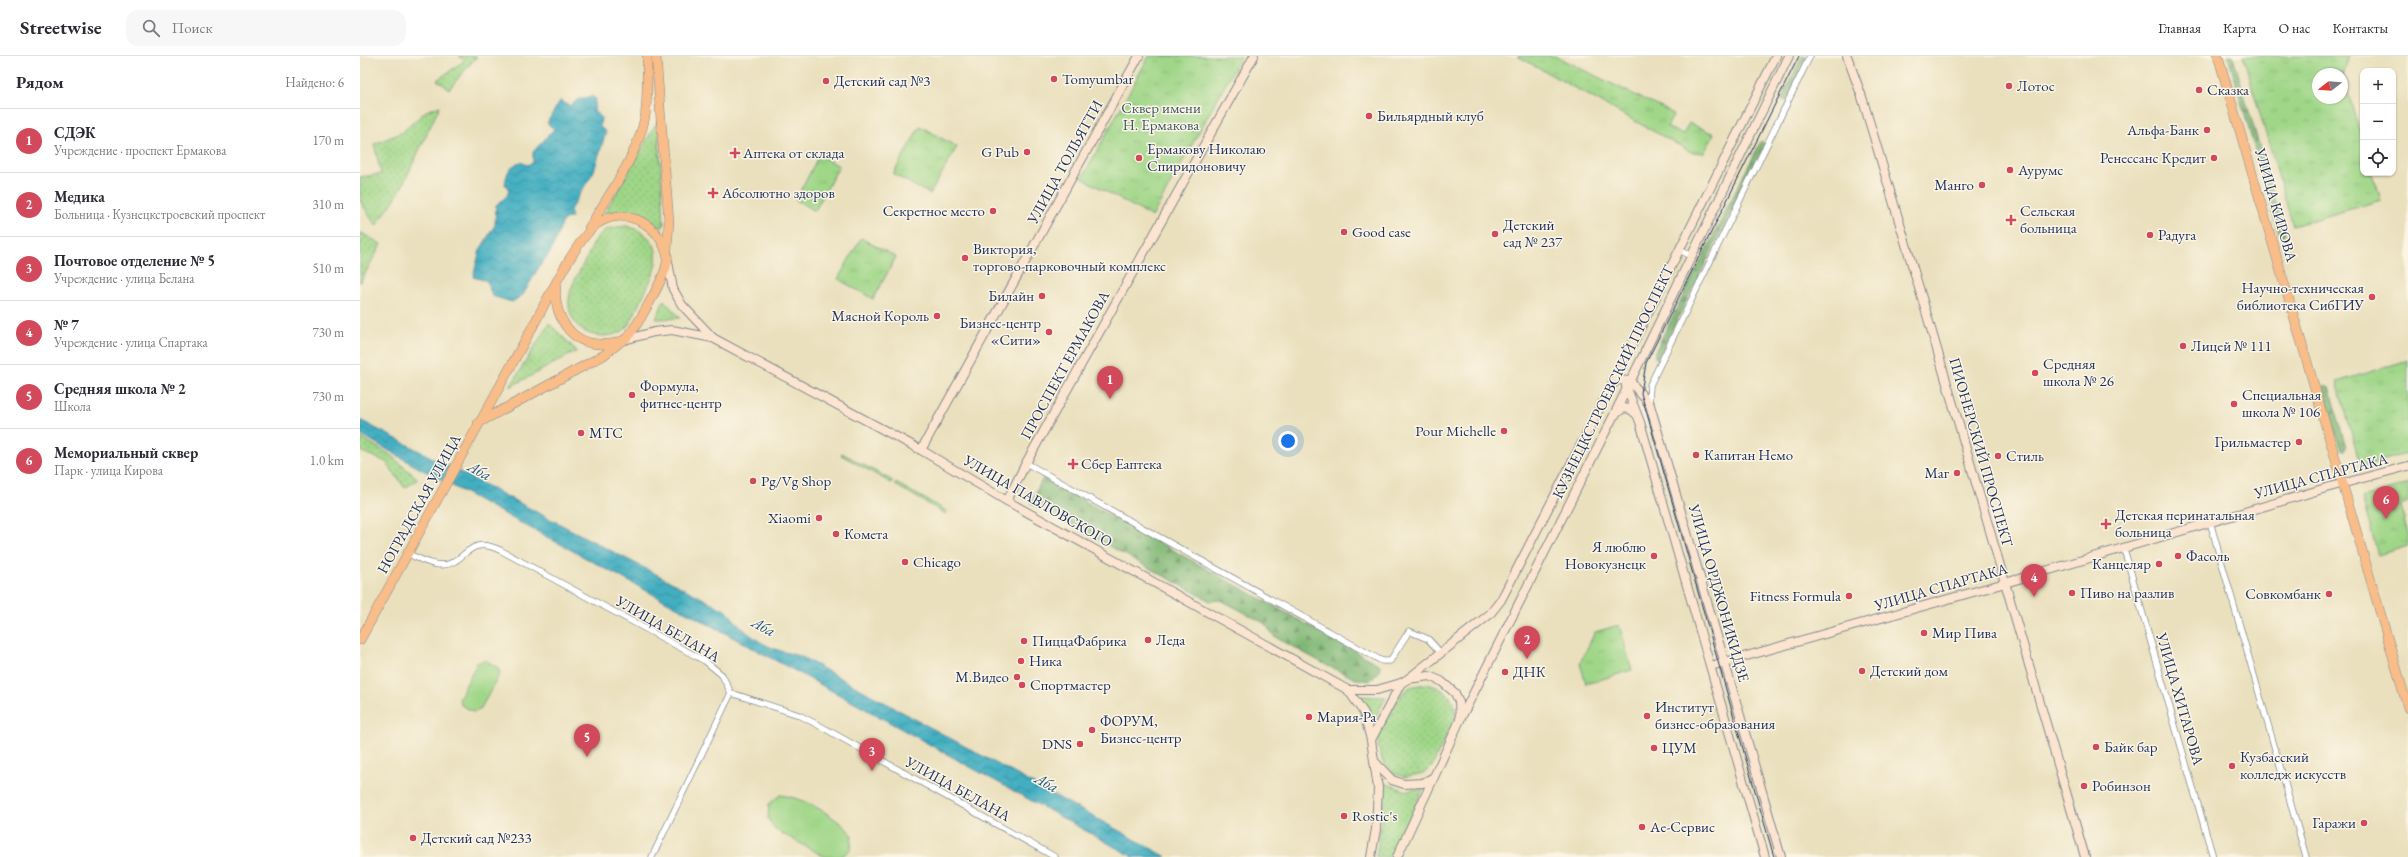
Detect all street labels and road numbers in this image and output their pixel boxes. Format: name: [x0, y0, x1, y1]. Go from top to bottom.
street label: УЛИЦА ТОЛЬЯТТИ: [1022, 97, 1106, 228]
street label: УЛИЦА КИРОВА: [2251, 145, 2302, 264]
street label: КУЗНЕЦКСТРОЕВСКИЙ ПРОСПЕКТ: [1548, 261, 1678, 502]
street label: ПРОСПЕКТ ЕРМАКОВА: [1016, 287, 1114, 442]
street label: ПИОНЕРСКИЙ ПРОСПЕКТ: [1945, 355, 2018, 550]
street label: НОГРАДСКАЯ УЛИЦА: [372, 430, 465, 577]
street label: УЛИЦА СПАРТАКА: [2251, 448, 2390, 503]
street label: УЛИЦА ПАВЛОВСКОГО: [960, 450, 1116, 551]
street label: УЛИЦА ОРДЖОНИКИДЗЕ: [1685, 501, 1754, 684]
street label: УЛИЦА СПАРТАКА: [1871, 558, 2010, 615]
street label: УЛИЦА БЕЛАНА: [612, 591, 724, 666]
street label: УЛИЦА ХИТАРОВА: [2152, 629, 2209, 768]
street label: УЛИЦА БЕЛАНА: [902, 751, 1015, 826]

